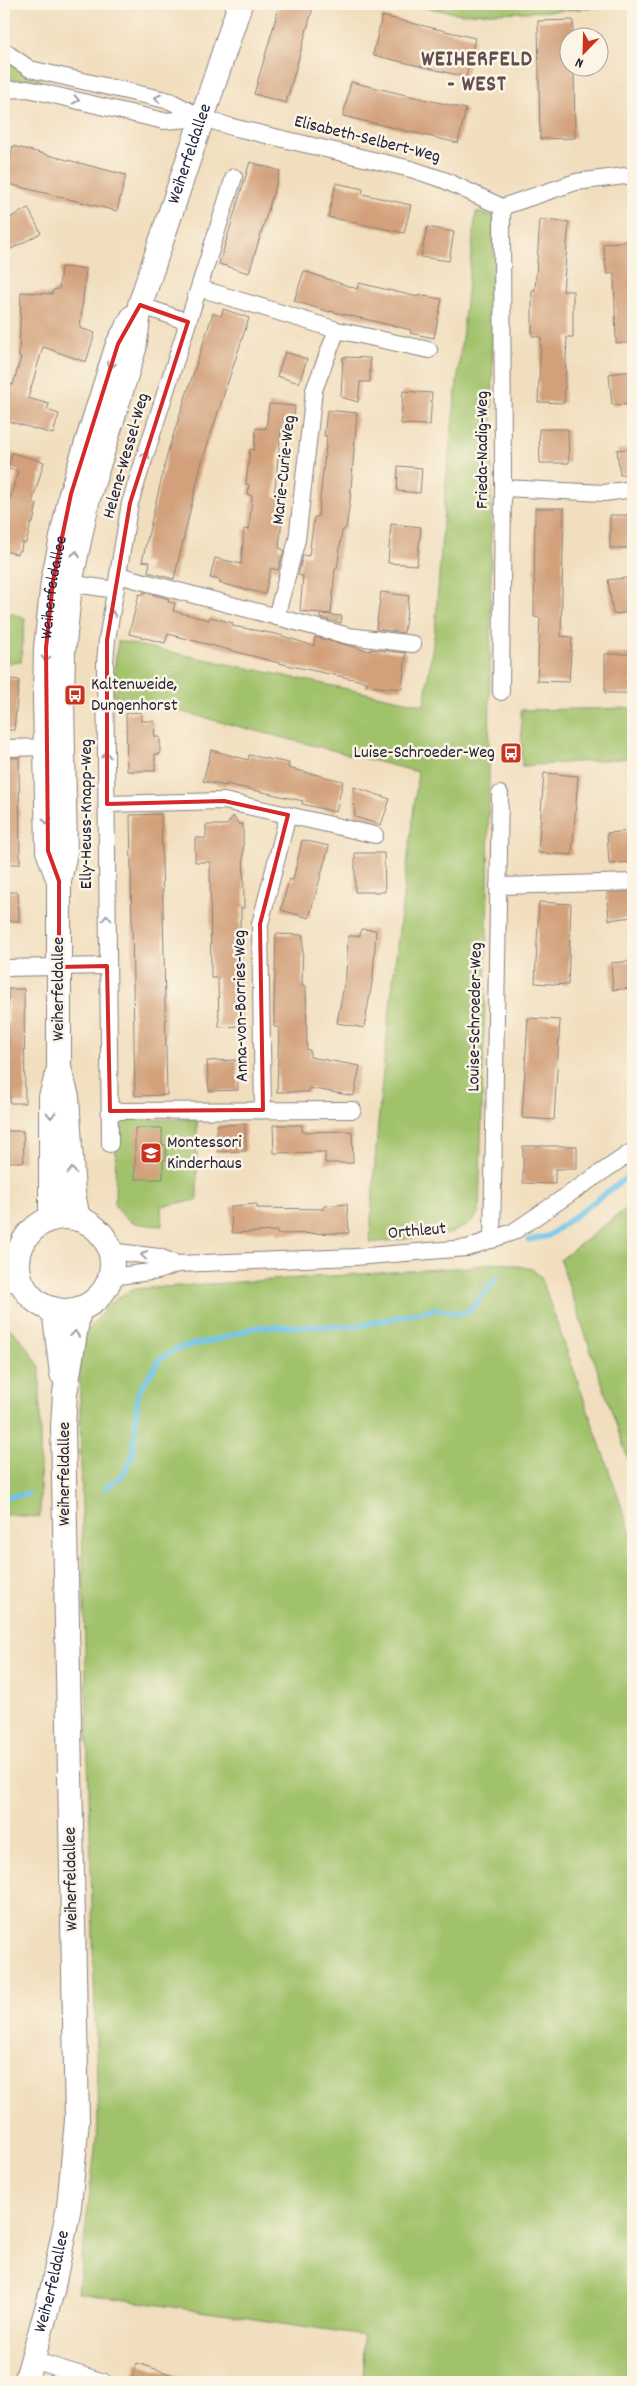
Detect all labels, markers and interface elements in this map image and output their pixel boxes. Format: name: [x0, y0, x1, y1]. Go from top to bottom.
north arrow: [560, 28, 610, 78]
district label: WEIHERFELD - WEST: [421, 45, 533, 101]
text: N: [573, 52, 587, 73]
one-way arrow: [154, 93, 163, 104]
one-way arrow: [71, 94, 80, 105]
street label: Weiherfeldallee: [162, 101, 218, 208]
street label: Elisabeth-Selbert-Weg: [291, 110, 443, 170]
one-way arrow: [107, 360, 117, 368]
street label: Helene-Wessel-Weg: [97, 390, 157, 522]
street label: Frieda-Nadig-Weg: [471, 391, 496, 509]
street label: Marie-Curie-Weg: [267, 414, 303, 526]
one-way arrow: [140, 451, 150, 460]
street label: Weiherfeldallee: [34, 534, 75, 641]
one-way arrow: [70, 549, 81, 558]
one-way arrow: [106, 609, 116, 618]
one-way arrow: [40, 655, 51, 663]
place label: Kaltenweide, Dungenhorst: [91, 673, 178, 719]
bus stop icon: Kaltenweide, Dungenhorst: [63, 683, 87, 707]
street label: Elly-Heuss-Knapp-Weg: [75, 739, 100, 889]
place label: Luise-Schroeder-Weg: [354, 741, 495, 766]
bus stop icon: Luise-Schroeder-Weg: [499, 741, 523, 765]
one-way arrow: [101, 751, 111, 758]
one-way arrow: [42, 818, 52, 825]
one-way arrow: [102, 913, 112, 921]
street label: Anna-von-Borries-Weg: [228, 930, 256, 1082]
street label: Weiherfeldallee: [47, 937, 72, 1041]
street label: Louise-Schroeder-Weg: [462, 942, 490, 1092]
one-way arrow: [46, 1112, 56, 1119]
place label: Montessori Kinderhaus: [167, 1131, 242, 1177]
school or university icon: Montessori Kinderhaus: [139, 1141, 163, 1165]
one-way arrow: [67, 1167, 78, 1175]
street label: Orthleut: [387, 1217, 448, 1247]
one-way arrow: [140, 1250, 148, 1261]
one-way arrow: [70, 1329, 80, 1338]
street label: Weiherfeldallee: [53, 1422, 78, 1526]
street label: Weiherfeldallee: [59, 1827, 85, 1931]
street label: Weiherfeldallee: [28, 2228, 76, 2336]

